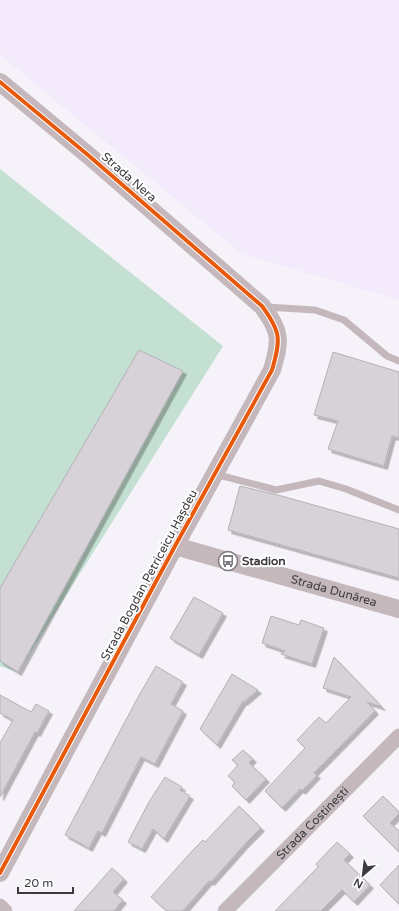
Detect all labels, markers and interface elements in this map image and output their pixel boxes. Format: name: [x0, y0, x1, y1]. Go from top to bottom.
street label: Strada Nera: [99, 149, 159, 205]
street label: Strada Bogdan Petriceicu Hașdeu: [98, 487, 200, 663]
bus stop icon: Stadion: [217, 550, 239, 572]
place label: Stadion: [242, 554, 286, 568]
street label: Strada Dunărea: [289, 572, 378, 609]
street label: Strada Costinești: [273, 784, 351, 862]
north arrow: [343, 855, 383, 895]
scale bar: [18, 869, 73, 895]
text: 20 m: [24, 876, 53, 890]
text: N: [352, 876, 365, 891]

